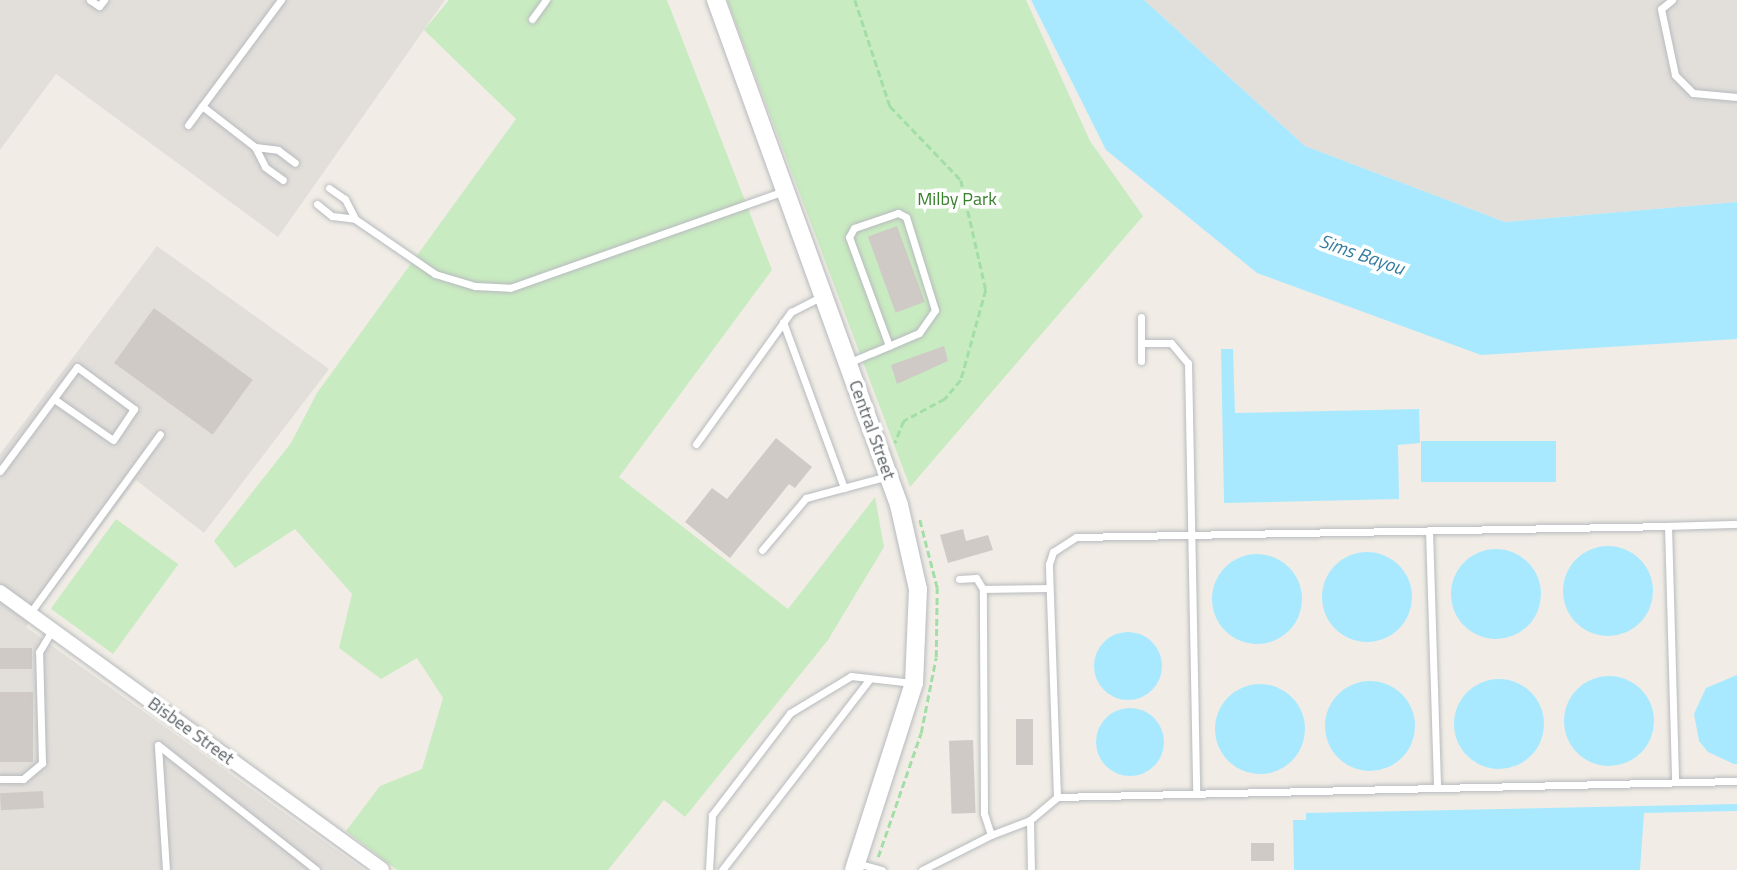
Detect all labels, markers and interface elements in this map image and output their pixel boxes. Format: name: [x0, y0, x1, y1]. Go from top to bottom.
park label: Milby Park: [917, 188, 997, 210]
water label: Sims Bayou: [1317, 229, 1407, 279]
street label: Central Street: [844, 377, 900, 483]
street label: Bisbee Street: [144, 692, 238, 770]

